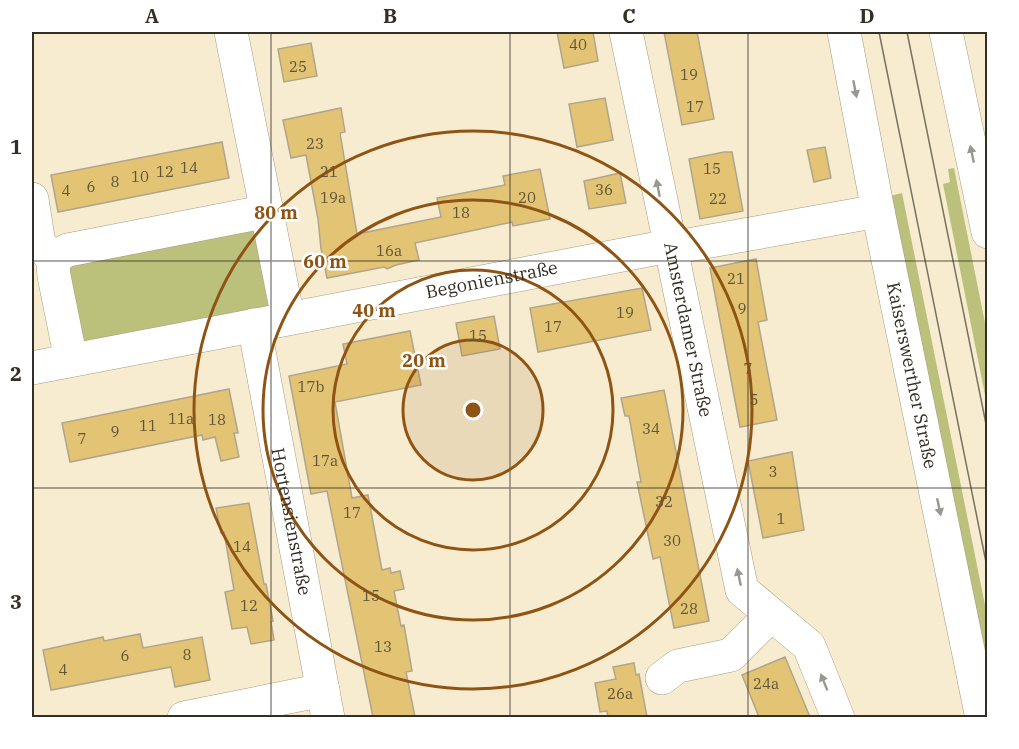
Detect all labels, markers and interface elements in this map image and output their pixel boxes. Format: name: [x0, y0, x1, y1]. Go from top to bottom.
text: A: [145, 2, 159, 29]
text: B: [383, 2, 397, 29]
text: C: [622, 2, 636, 29]
text: D: [859, 2, 875, 29]
house number: 40: [569, 35, 587, 54]
house number: 25: [289, 57, 307, 76]
house number: 19: [680, 65, 698, 84]
one-way arrow: [851, 80, 860, 99]
house number: 17: [686, 97, 704, 116]
text: 1: [10, 133, 22, 160]
house number: 23: [306, 134, 324, 153]
one-way arrow: [967, 144, 976, 163]
house number: 14: [180, 158, 198, 177]
house number: 15: [703, 159, 721, 178]
house number: 12: [156, 162, 174, 181]
house number: 21: [320, 162, 338, 181]
house number: 10: [131, 167, 149, 186]
house number: 8: [110, 172, 120, 191]
house number: 6: [86, 177, 96, 196]
one-way arrow: [653, 179, 662, 198]
house number: 36: [595, 180, 613, 199]
house number: 4: [61, 181, 71, 200]
house number: 19a: [320, 188, 346, 207]
house number: 20: [518, 188, 536, 207]
house number: 22: [709, 189, 727, 208]
text: 80 m: [254, 201, 298, 224]
house number: 18: [452, 203, 470, 222]
street label: Amsterdamer Straße: [659, 240, 718, 419]
house number: 16a: [376, 241, 402, 260]
text: 60 m: [303, 250, 347, 273]
street label: Begonienstraße: [424, 256, 560, 303]
house number: 21: [727, 269, 745, 288]
street label: Kaiserswerther Straße: [882, 280, 943, 471]
text: 40 m: [352, 299, 396, 322]
house number: 9: [737, 299, 747, 318]
house number: 19: [616, 303, 634, 322]
house number: 17: [544, 317, 562, 336]
house number: 15: [469, 326, 487, 345]
text: 20 m: [402, 349, 446, 372]
house number: 7: [743, 359, 753, 378]
text: 2: [10, 360, 22, 387]
house number: 17b: [298, 377, 325, 396]
house number: 5: [749, 390, 759, 409]
centre of rings: [463, 400, 483, 420]
house number: 11a: [168, 409, 194, 428]
house number: 18: [208, 410, 226, 429]
house number: 11: [139, 416, 157, 435]
house number: 34: [642, 419, 660, 438]
house number: 9: [110, 422, 120, 441]
house number: 7: [77, 429, 87, 448]
street label: Hortensienstraße: [266, 446, 317, 597]
house number: 17a: [312, 451, 338, 470]
house number: 3: [768, 462, 778, 481]
house number: 32: [655, 492, 673, 511]
one-way arrow: [935, 497, 944, 516]
house number: 17: [343, 503, 361, 522]
house number: 1: [776, 509, 786, 528]
house number: 30: [663, 531, 681, 550]
house number: 14: [233, 537, 251, 556]
one-way arrow: [734, 568, 743, 587]
house number: 15: [362, 586, 380, 605]
text: 3: [10, 588, 22, 615]
house number: 12: [240, 596, 258, 615]
house number: 28: [680, 599, 698, 618]
house number: 13: [374, 637, 392, 656]
house number: 8: [182, 645, 192, 664]
house number: 6: [120, 646, 130, 665]
house number: 4: [58, 660, 68, 679]
one-way arrow: [819, 672, 829, 690]
house number: 24a: [753, 674, 779, 693]
house number: 26a: [607, 684, 633, 703]

